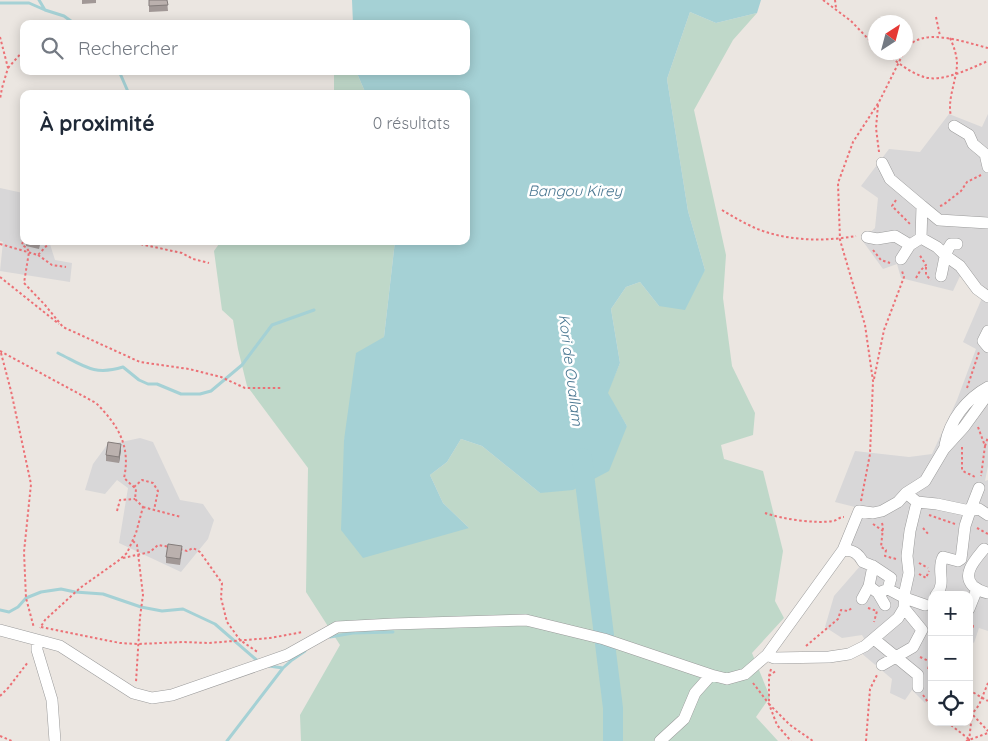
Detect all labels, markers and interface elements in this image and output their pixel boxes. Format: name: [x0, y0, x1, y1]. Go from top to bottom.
north arrow: [868, 15, 913, 60]
search box: [20, 20, 470, 75]
icon: search: [38, 34, 66, 62]
text: Rechercher: [78, 36, 178, 60]
text: À proximité: [40, 110, 155, 136]
text: 0 résultats: [373, 113, 450, 133]
water label: Bangou Kirey: [528, 181, 623, 200]
water label: Kori de Ouallam: [555, 313, 587, 427]
map controls: [928, 591, 973, 726]
button: +: [928, 591, 973, 636]
button: −: [928, 636, 973, 681]
button: locate: [928, 681, 973, 726]

